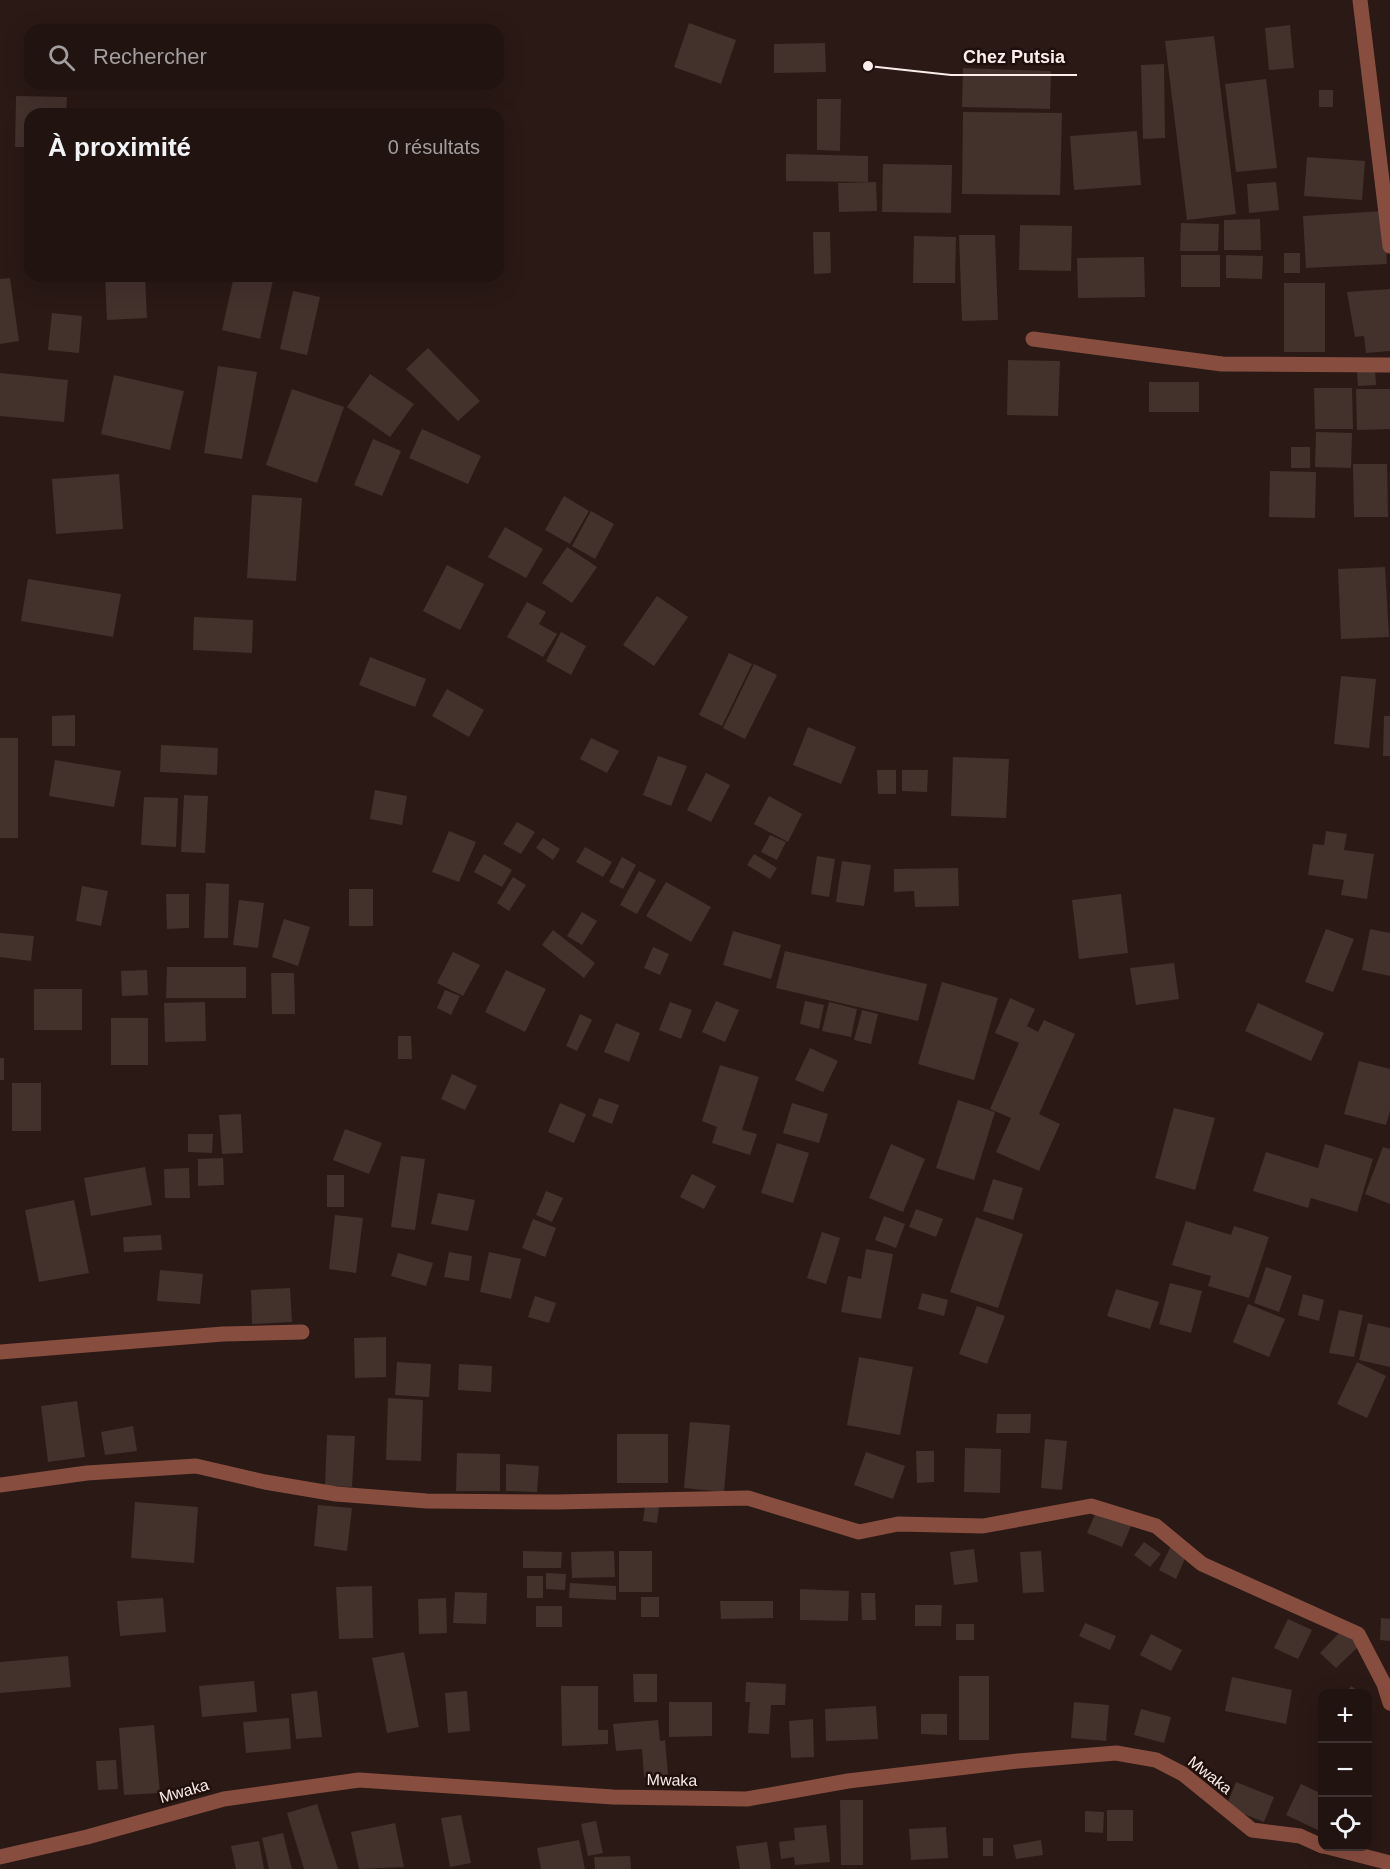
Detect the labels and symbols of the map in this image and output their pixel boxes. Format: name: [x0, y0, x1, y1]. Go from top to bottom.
callout: Chez Putsia: [951, 39, 1077, 75]
text: Chez Putsia: [963, 47, 1066, 67]
street label: Mwaka: [1185, 1753, 1235, 1797]
street label: Mwaka: [647, 1771, 698, 1789]
street label: Mwaka: [157, 1776, 211, 1806]

